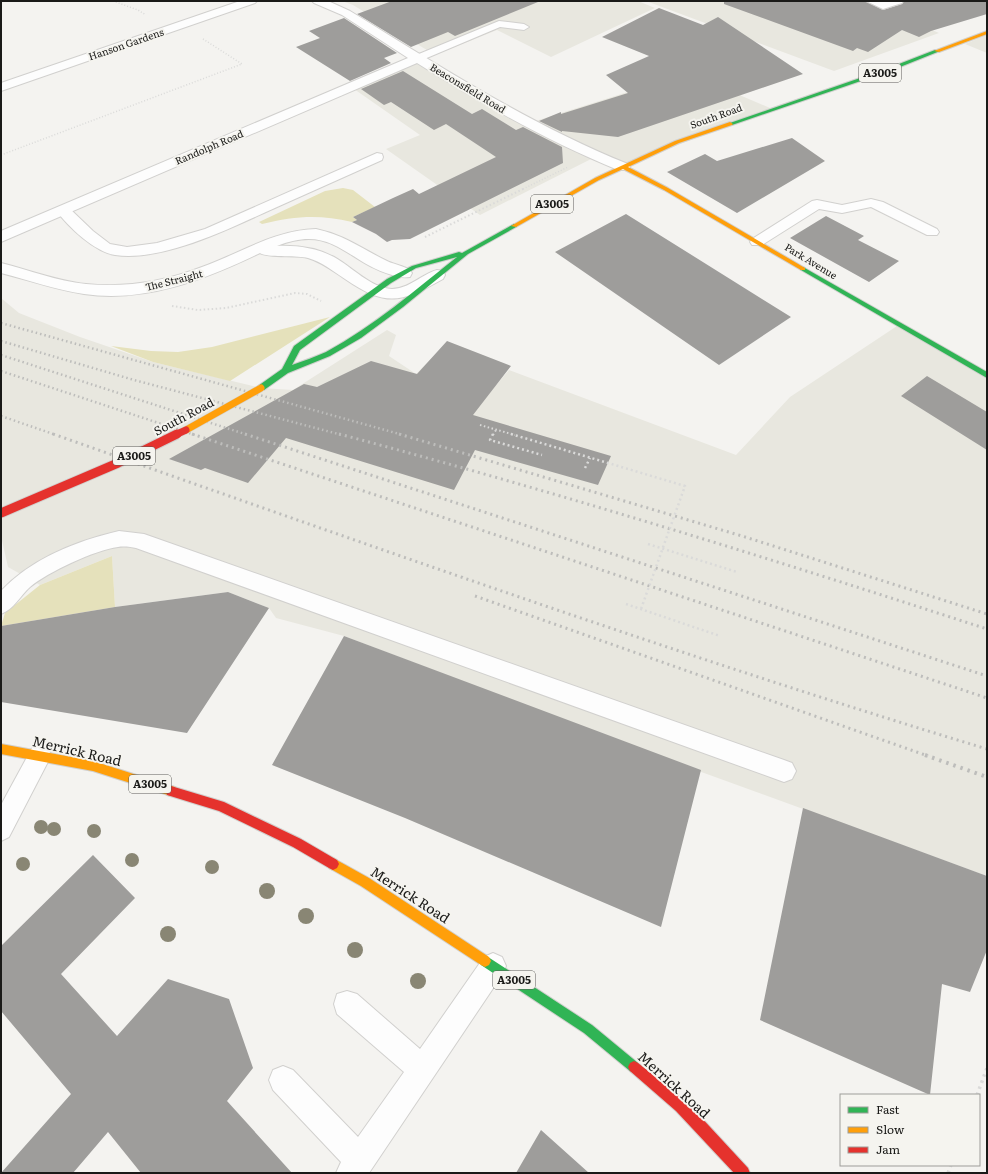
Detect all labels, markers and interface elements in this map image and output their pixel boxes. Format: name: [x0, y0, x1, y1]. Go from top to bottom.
street label: Hanson Gardens: [86, 23, 166, 63]
street label: Beaconsfield Road: [428, 59, 509, 116]
road number: A3005: [859, 64, 901, 82]
street label: South Road: [688, 99, 744, 132]
street label: Randolph Road: [172, 125, 245, 168]
road number: A3005: [531, 195, 573, 213]
street label: Park Avenue: [782, 239, 840, 282]
street label: The Straight: [144, 265, 204, 294]
street label: South Road: [150, 392, 217, 439]
road number: A3005: [113, 447, 155, 465]
street label: Merrick Road: [31, 730, 124, 770]
road number: A3005: [129, 775, 171, 793]
street label: Merrick Road: [367, 861, 454, 928]
road number: A3005: [493, 971, 535, 989]
street label: Merrick Road: [634, 1046, 715, 1122]
legend: [840, 1094, 980, 1166]
text: Fast: [876, 1100, 900, 1118]
text: Slow: [876, 1120, 905, 1138]
text: Jam: [876, 1140, 901, 1158]

